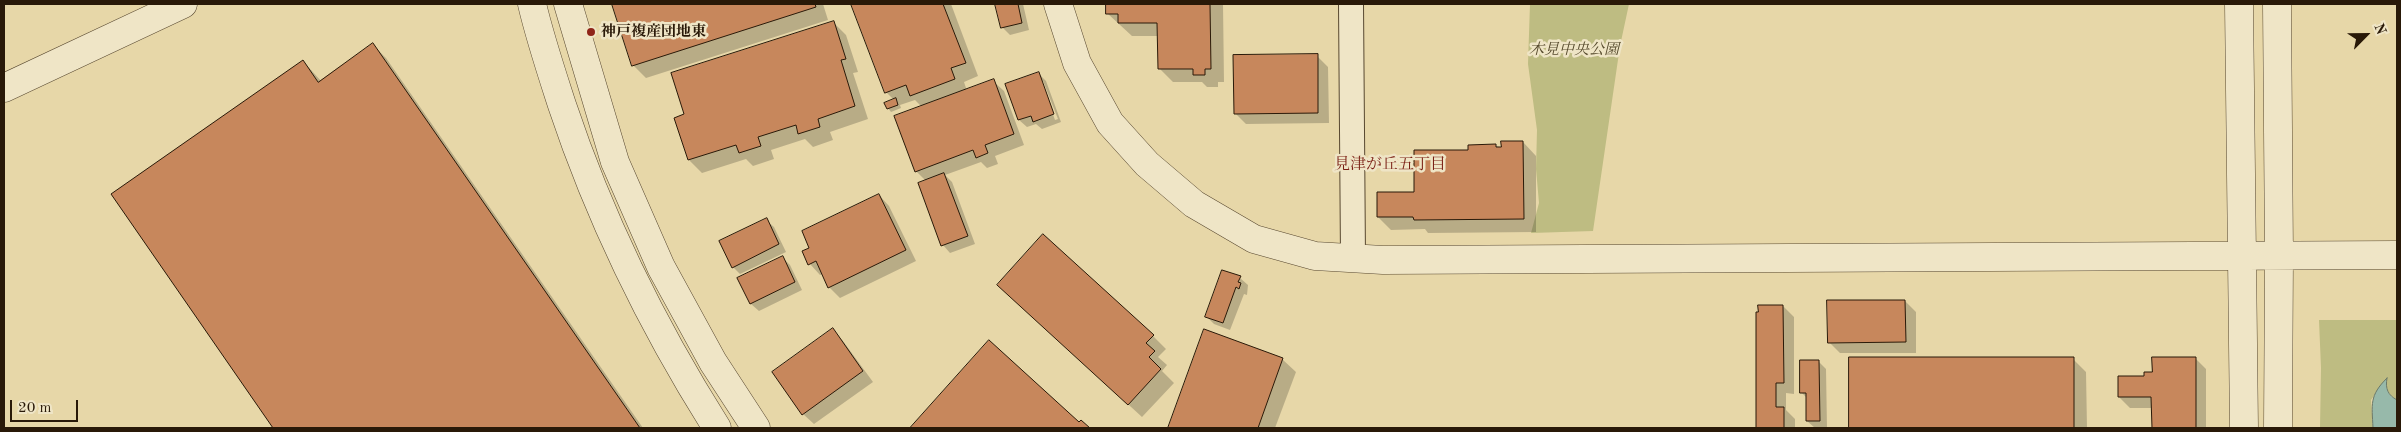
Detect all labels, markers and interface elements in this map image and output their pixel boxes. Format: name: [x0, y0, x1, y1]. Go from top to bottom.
north arrow: [2341, 10, 2391, 60]
text: N: [2371, 21, 2388, 37]
place label: 神戸複産団地東: [601, 23, 706, 41]
marker: 神戸複産団地東: [585, 26, 597, 38]
park label: 木見中央公園: [1529, 41, 1619, 59]
district label: 見津が丘五丁目: [1334, 155, 1446, 175]
scale bar: [12, 390, 80, 422]
text: 20 m: [18, 401, 52, 416]

